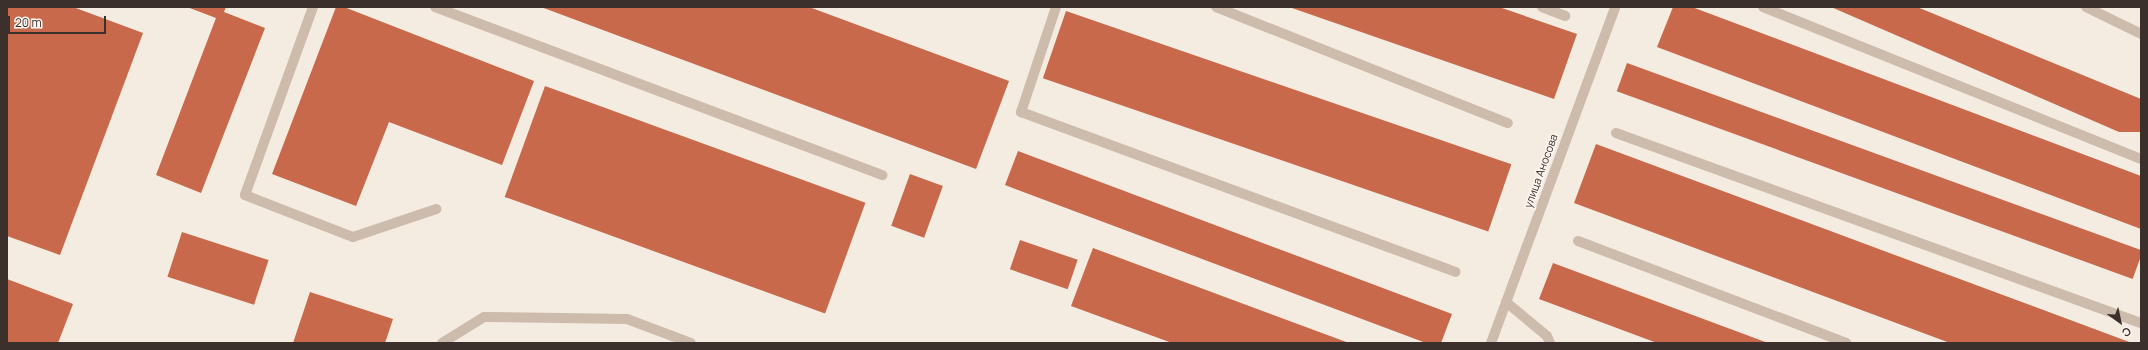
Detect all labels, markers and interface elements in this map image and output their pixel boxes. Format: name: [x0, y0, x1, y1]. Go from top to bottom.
scale bar: [10, 8, 108, 34]
text: 20 m: [15, 14, 42, 31]
street label: улица Аносова: [1522, 132, 1560, 210]
north arrow: [2100, 302, 2140, 342]
text: С: [2119, 324, 2134, 341]

